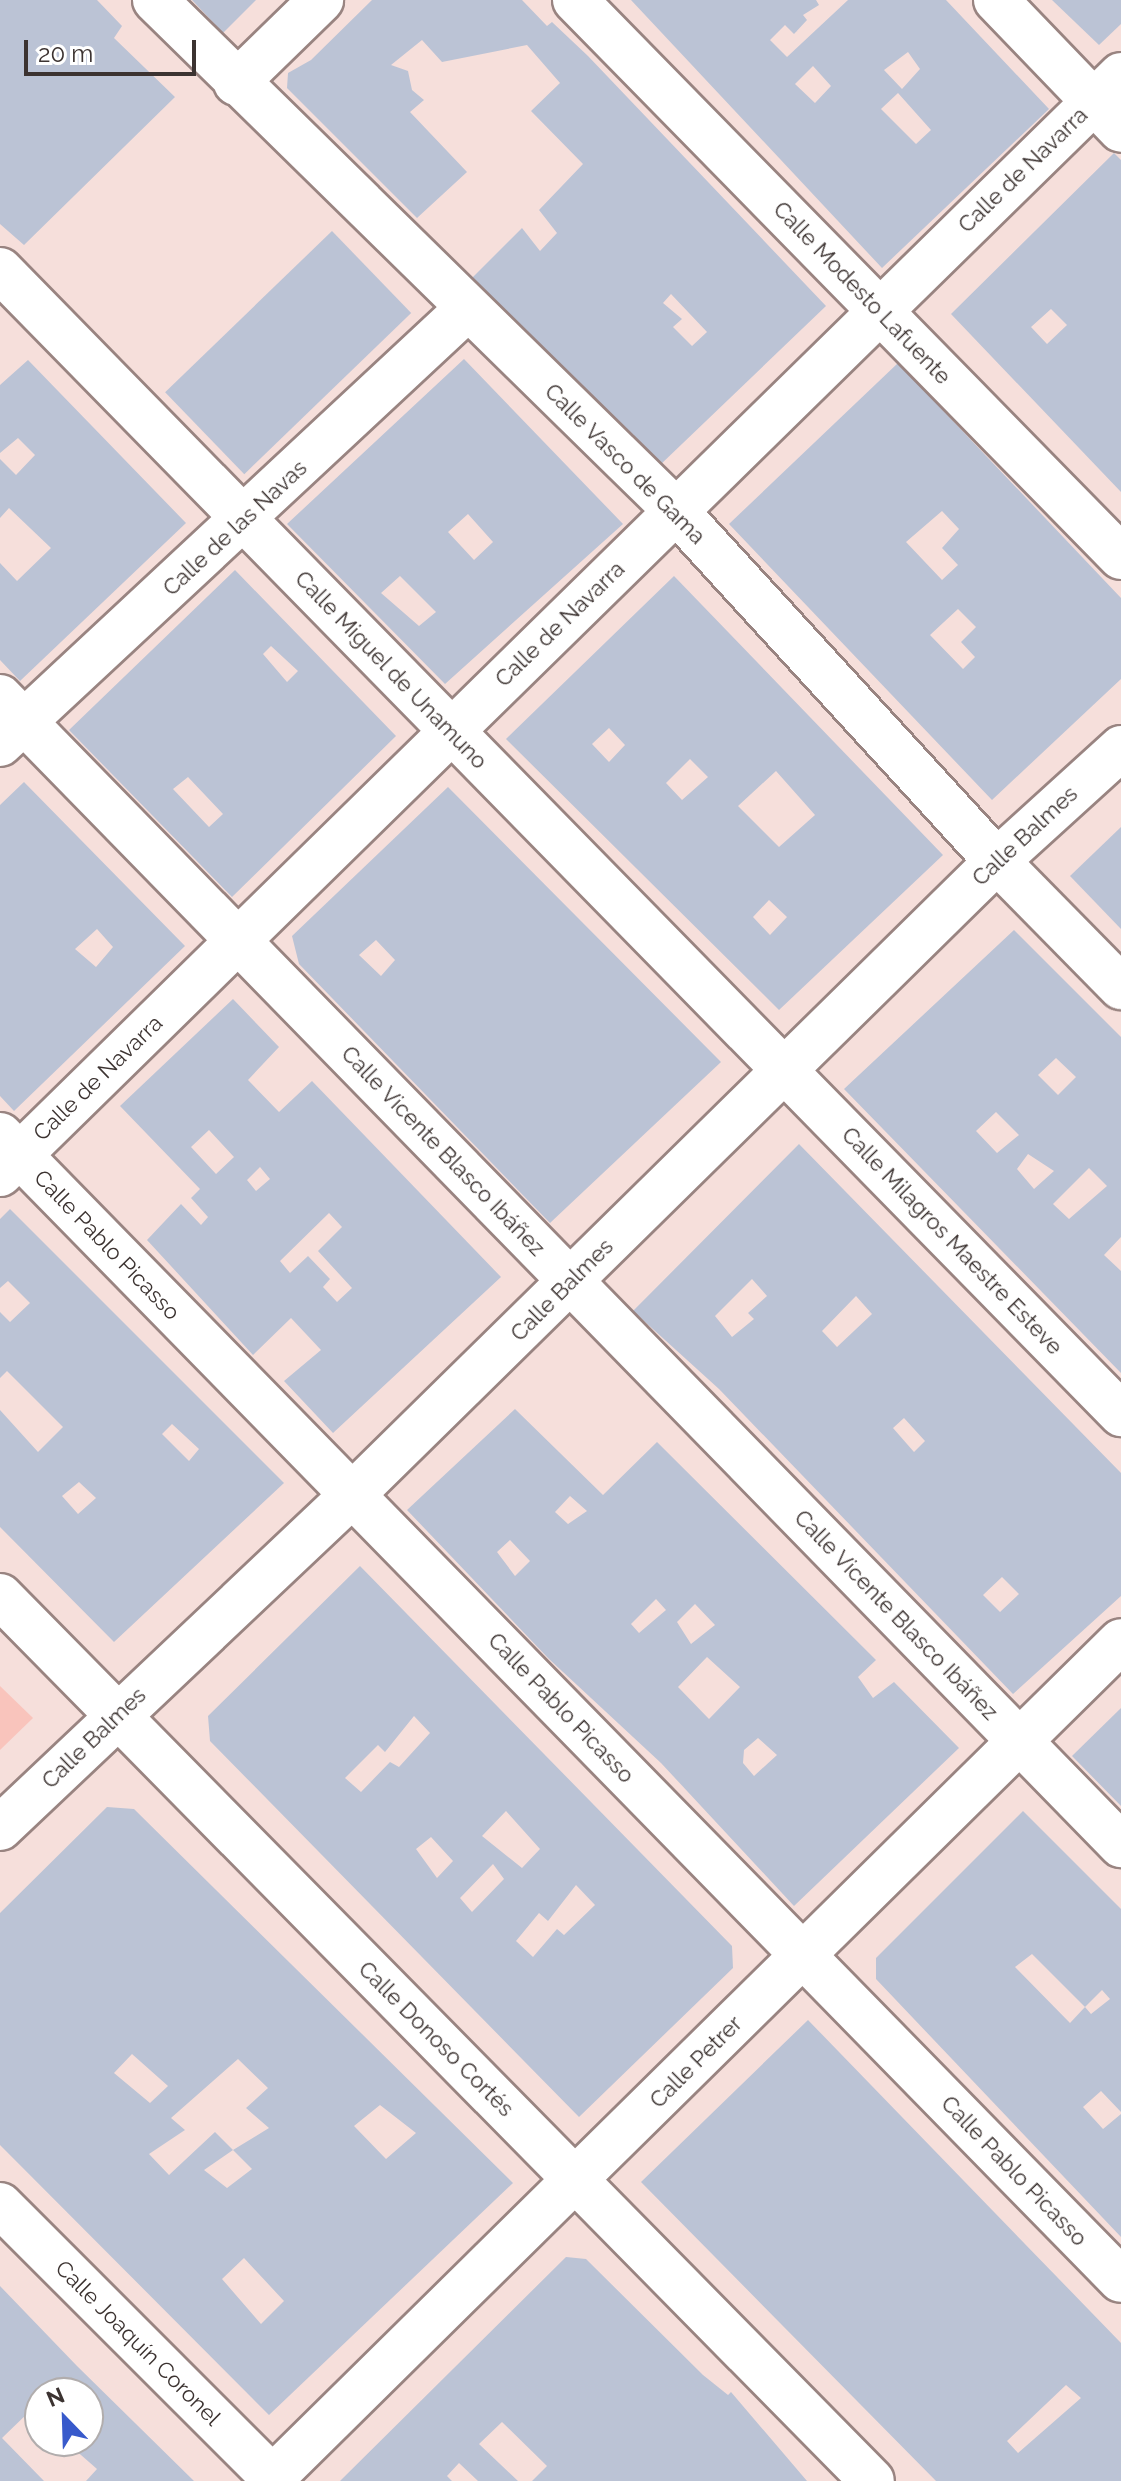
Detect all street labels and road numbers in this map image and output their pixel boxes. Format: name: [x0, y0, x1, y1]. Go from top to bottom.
street label: Calle de Navarra: [953, 102, 1093, 238]
street label: Calle Modesto Lafuente: [768, 196, 956, 390]
street label: Calle Vasco de Gama: [539, 378, 711, 550]
street label: Calle de las Navas: [158, 455, 312, 601]
street label: Calle de Navarra: [490, 556, 630, 692]
street label: Calle Miguel de Unamuno: [289, 565, 493, 775]
street label: Calle Balmes: [967, 781, 1083, 891]
street label: Calle de Navarra: [28, 1010, 168, 1146]
street label: Calle Vicente Blasco Ibáñez: [336, 1040, 550, 1262]
street label: Calle Milagros Maestre Esteve: [836, 1122, 1068, 1360]
street label: Calle Pablo Picasso: [29, 1165, 185, 1325]
street label: Calle Balmes: [505, 1233, 619, 1347]
street label: Calle Vicente Blasco Ibáñez: [789, 1504, 1003, 1726]
street label: Calle Pablo Picasso: [483, 1628, 639, 1788]
street label: Calle Balmes: [37, 1682, 151, 1794]
street label: Calle Donoso Cortés: [353, 1956, 519, 2122]
street label: Calle Petrer: [645, 2011, 747, 2113]
street label: Calle Pablo Picasso: [936, 2091, 1092, 2251]
street label: Calle Joaquín Coronel: [50, 2255, 226, 2431]

